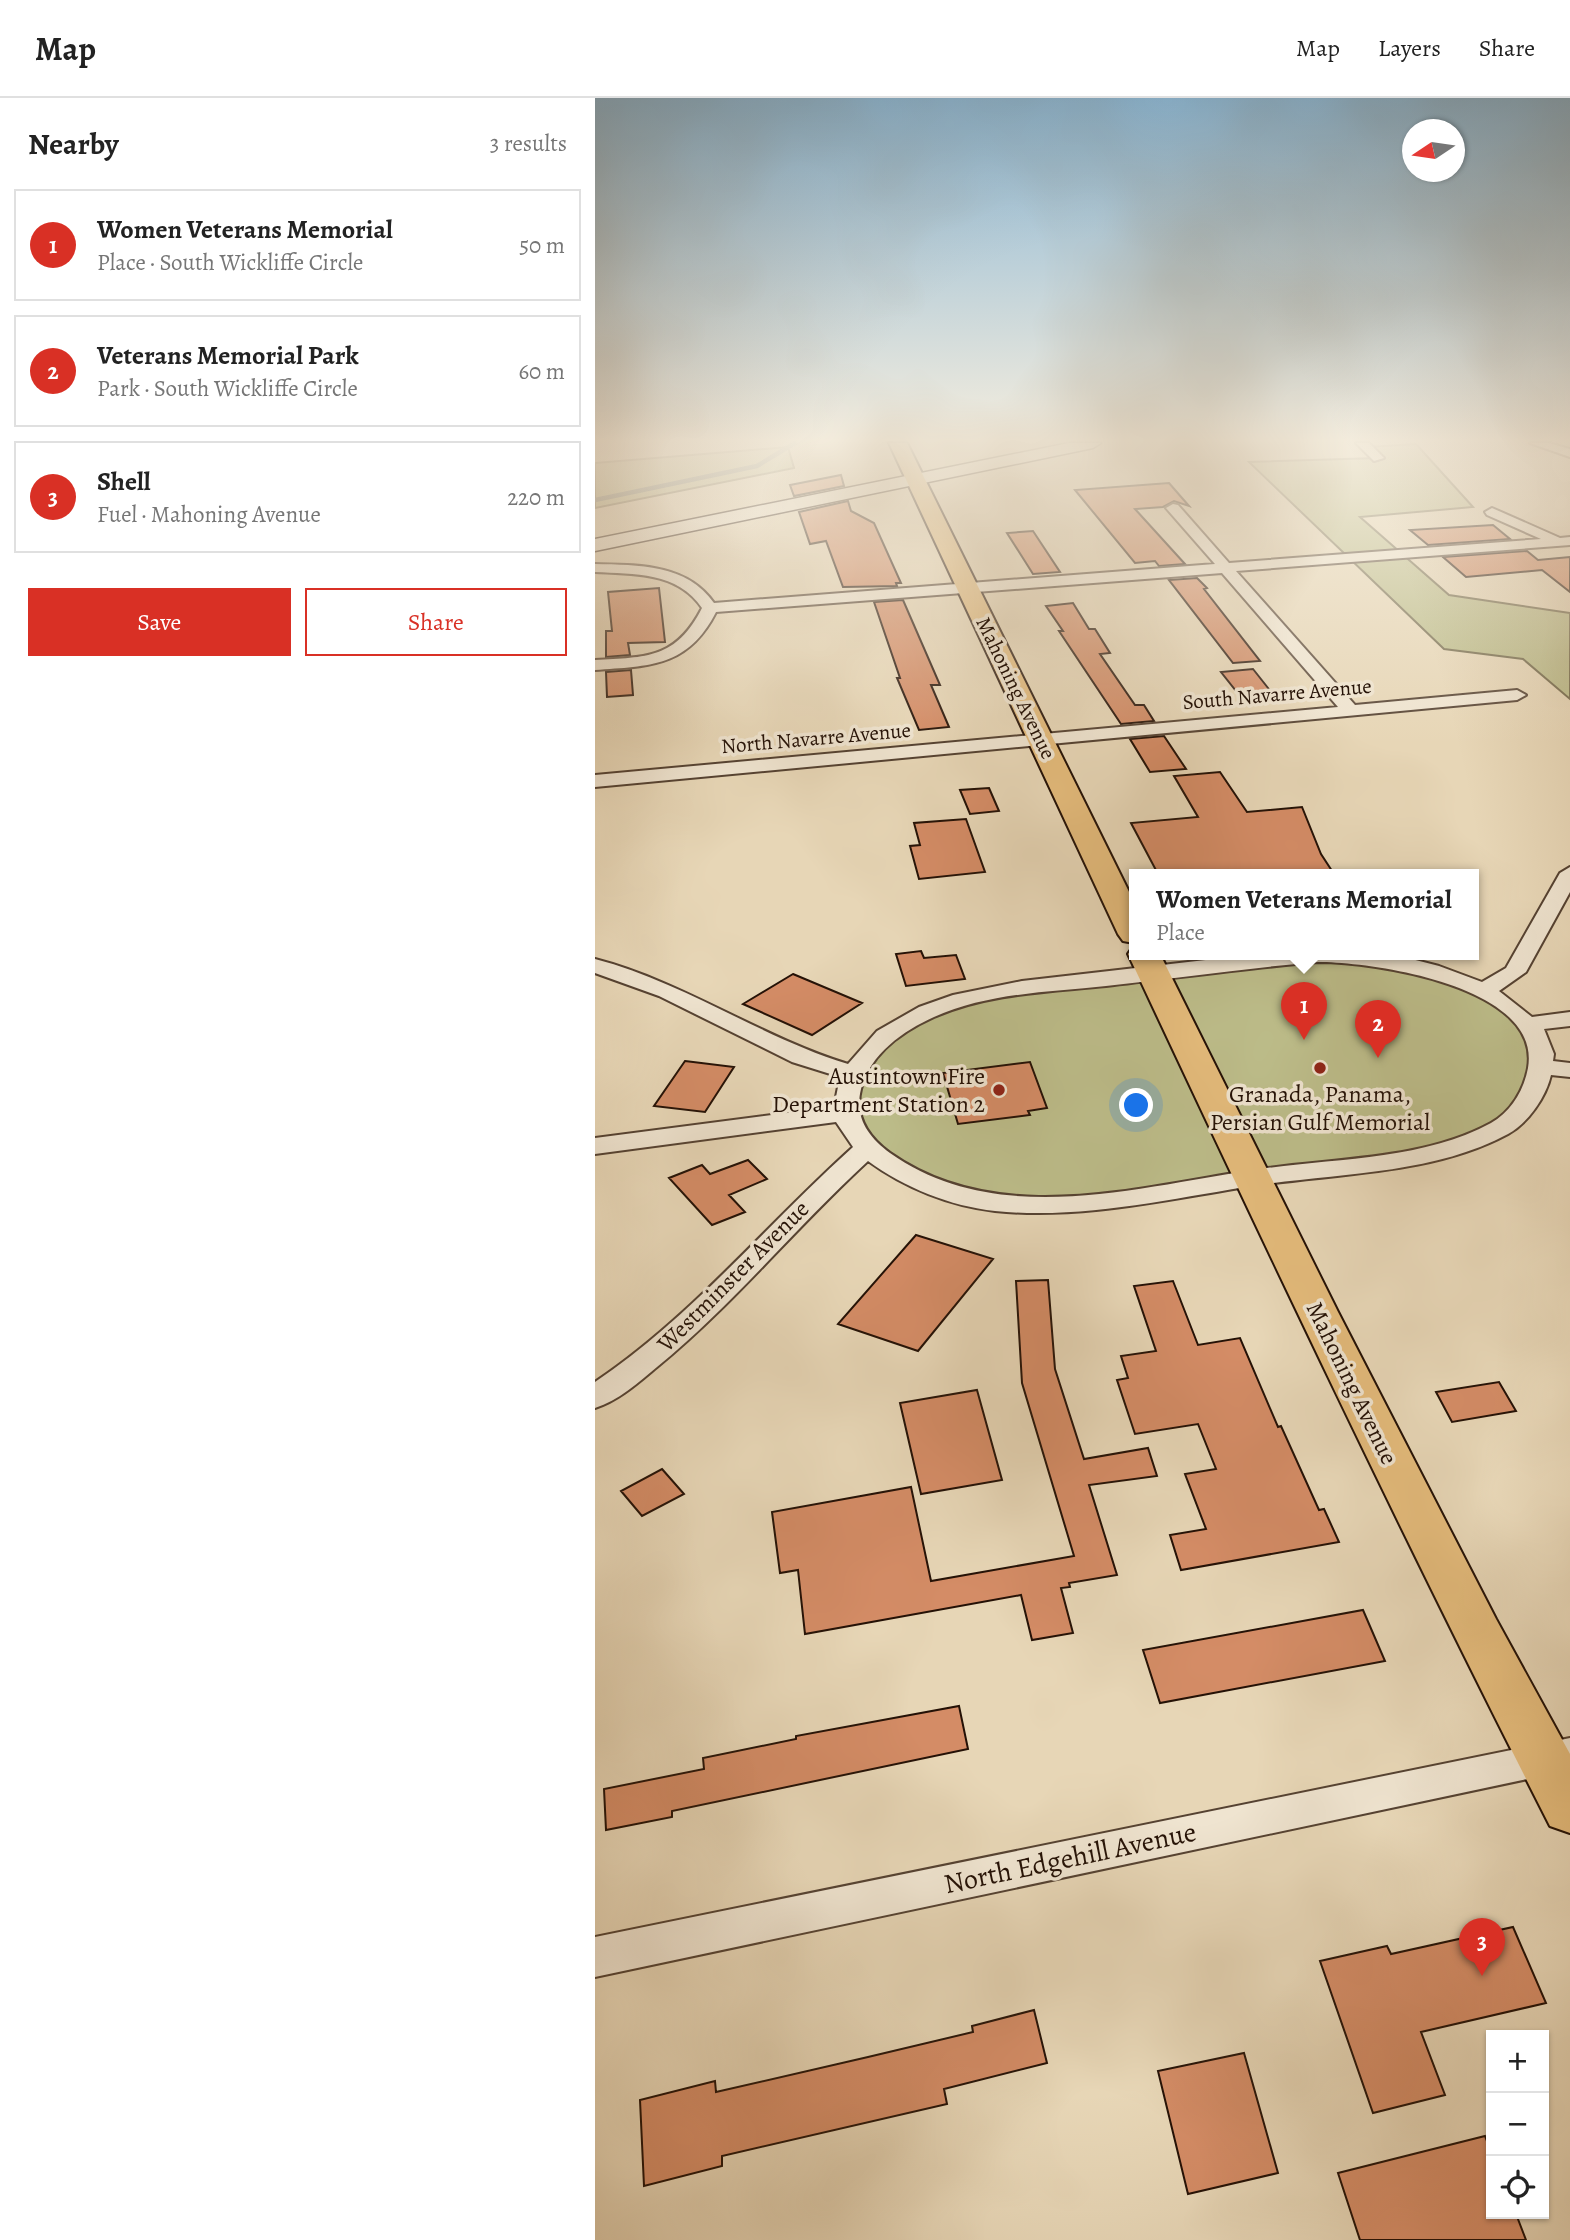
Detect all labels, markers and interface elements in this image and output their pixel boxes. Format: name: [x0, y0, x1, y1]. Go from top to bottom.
text: Map: [35, 26, 96, 71]
text: Map: [1296, 32, 1340, 64]
text: Layers: [1378, 32, 1441, 64]
text: Share: [1479, 32, 1535, 64]
north arrow: [1402, 119, 1465, 182]
text: Nearby: [28, 124, 119, 164]
text: 3 results: [490, 128, 567, 159]
text: Women Veterans Memorial: [97, 212, 393, 247]
text: 1: [49, 230, 57, 261]
text: 50 m: [519, 230, 565, 261]
text: Place · South Wickliffe Circle: [97, 247, 363, 278]
text: Veterans Memorial Park: [97, 338, 359, 373]
text: 2: [47, 356, 59, 387]
text: 60 m: [518, 356, 565, 387]
text: Park · South Wickliffe Circle: [97, 373, 358, 404]
text: Shell: [97, 464, 151, 499]
text: 3: [48, 482, 58, 513]
text: 220 m: [507, 482, 565, 513]
text: Fuel · Mahoning Avenue: [97, 499, 321, 530]
button: Save: [28, 588, 291, 656]
button: Share: [305, 588, 567, 656]
street label: Mahoning Avenue: [969, 612, 1063, 764]
street label: South Navarre Avenue: [1181, 672, 1373, 716]
street label: North Navarre Avenue: [720, 716, 912, 760]
popup: [1129, 869, 1479, 960]
text: Women Veterans Memorial: [1156, 882, 1452, 917]
text: Place: [1156, 917, 1205, 948]
pin: 1: [1281, 982, 1327, 1040]
pin: 2: [1355, 1000, 1401, 1058]
place label: Austintown Fire Department Station 2: [772, 1060, 985, 1120]
marker: Granada, Panama, Persian Gulf Memorial: [1312, 1060, 1328, 1076]
place label: Granada, Panama, Persian Gulf Memorial: [1210, 1078, 1430, 1138]
marker: Austintown Fire Department Station 2: [991, 1082, 1007, 1098]
your location: [1119, 1088, 1153, 1122]
street label: Westminster Avenue: [649, 1193, 816, 1360]
street label: Mahoning Avenue: [1299, 1296, 1405, 1470]
street label: North Edgehill Avenue: [940, 1813, 1200, 1903]
pin: 3: [1459, 1918, 1505, 1976]
map controls: [1486, 2030, 1549, 2219]
button: +: [1486, 2030, 1549, 2093]
button: −: [1486, 2093, 1549, 2156]
button: locate: [1486, 2156, 1549, 2219]

